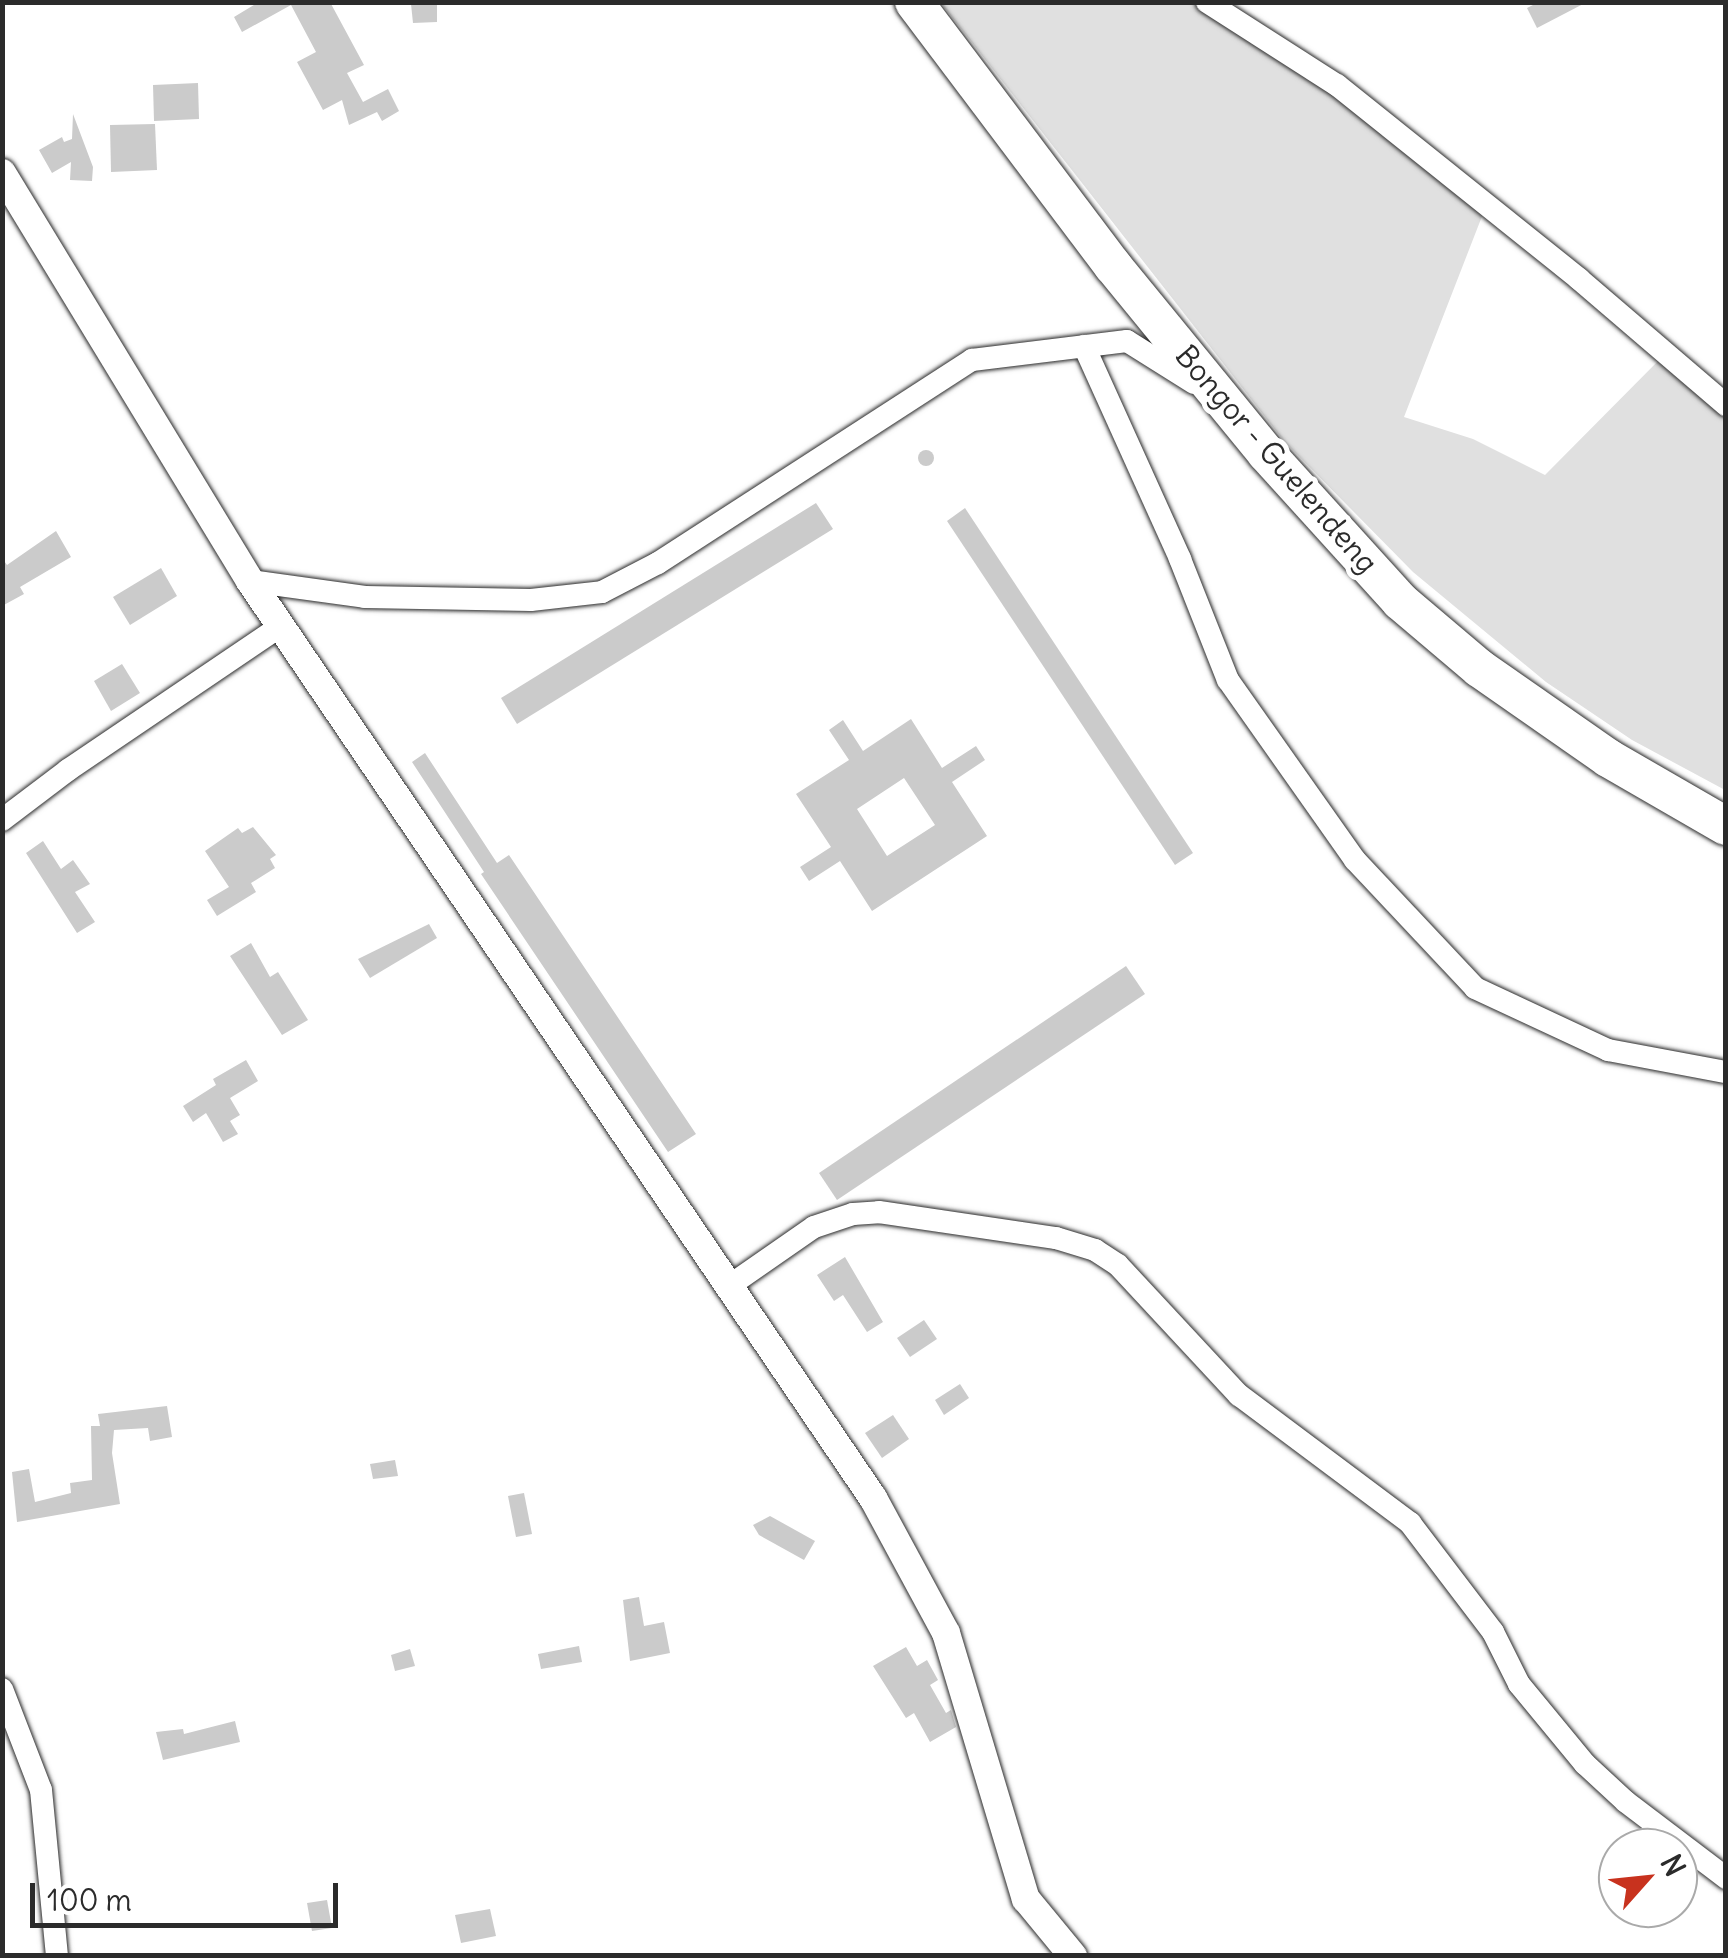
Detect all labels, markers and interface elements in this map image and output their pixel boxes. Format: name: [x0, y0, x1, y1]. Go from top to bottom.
street label: Bongor - Guelendeng: [1168, 338, 1386, 580]
north arrow: [1598, 1828, 1698, 1928]
text: N: [1653, 1848, 1693, 1882]
scale bar: [35, 1863, 342, 1925]
text: 100 m: [47, 1881, 132, 1919]

